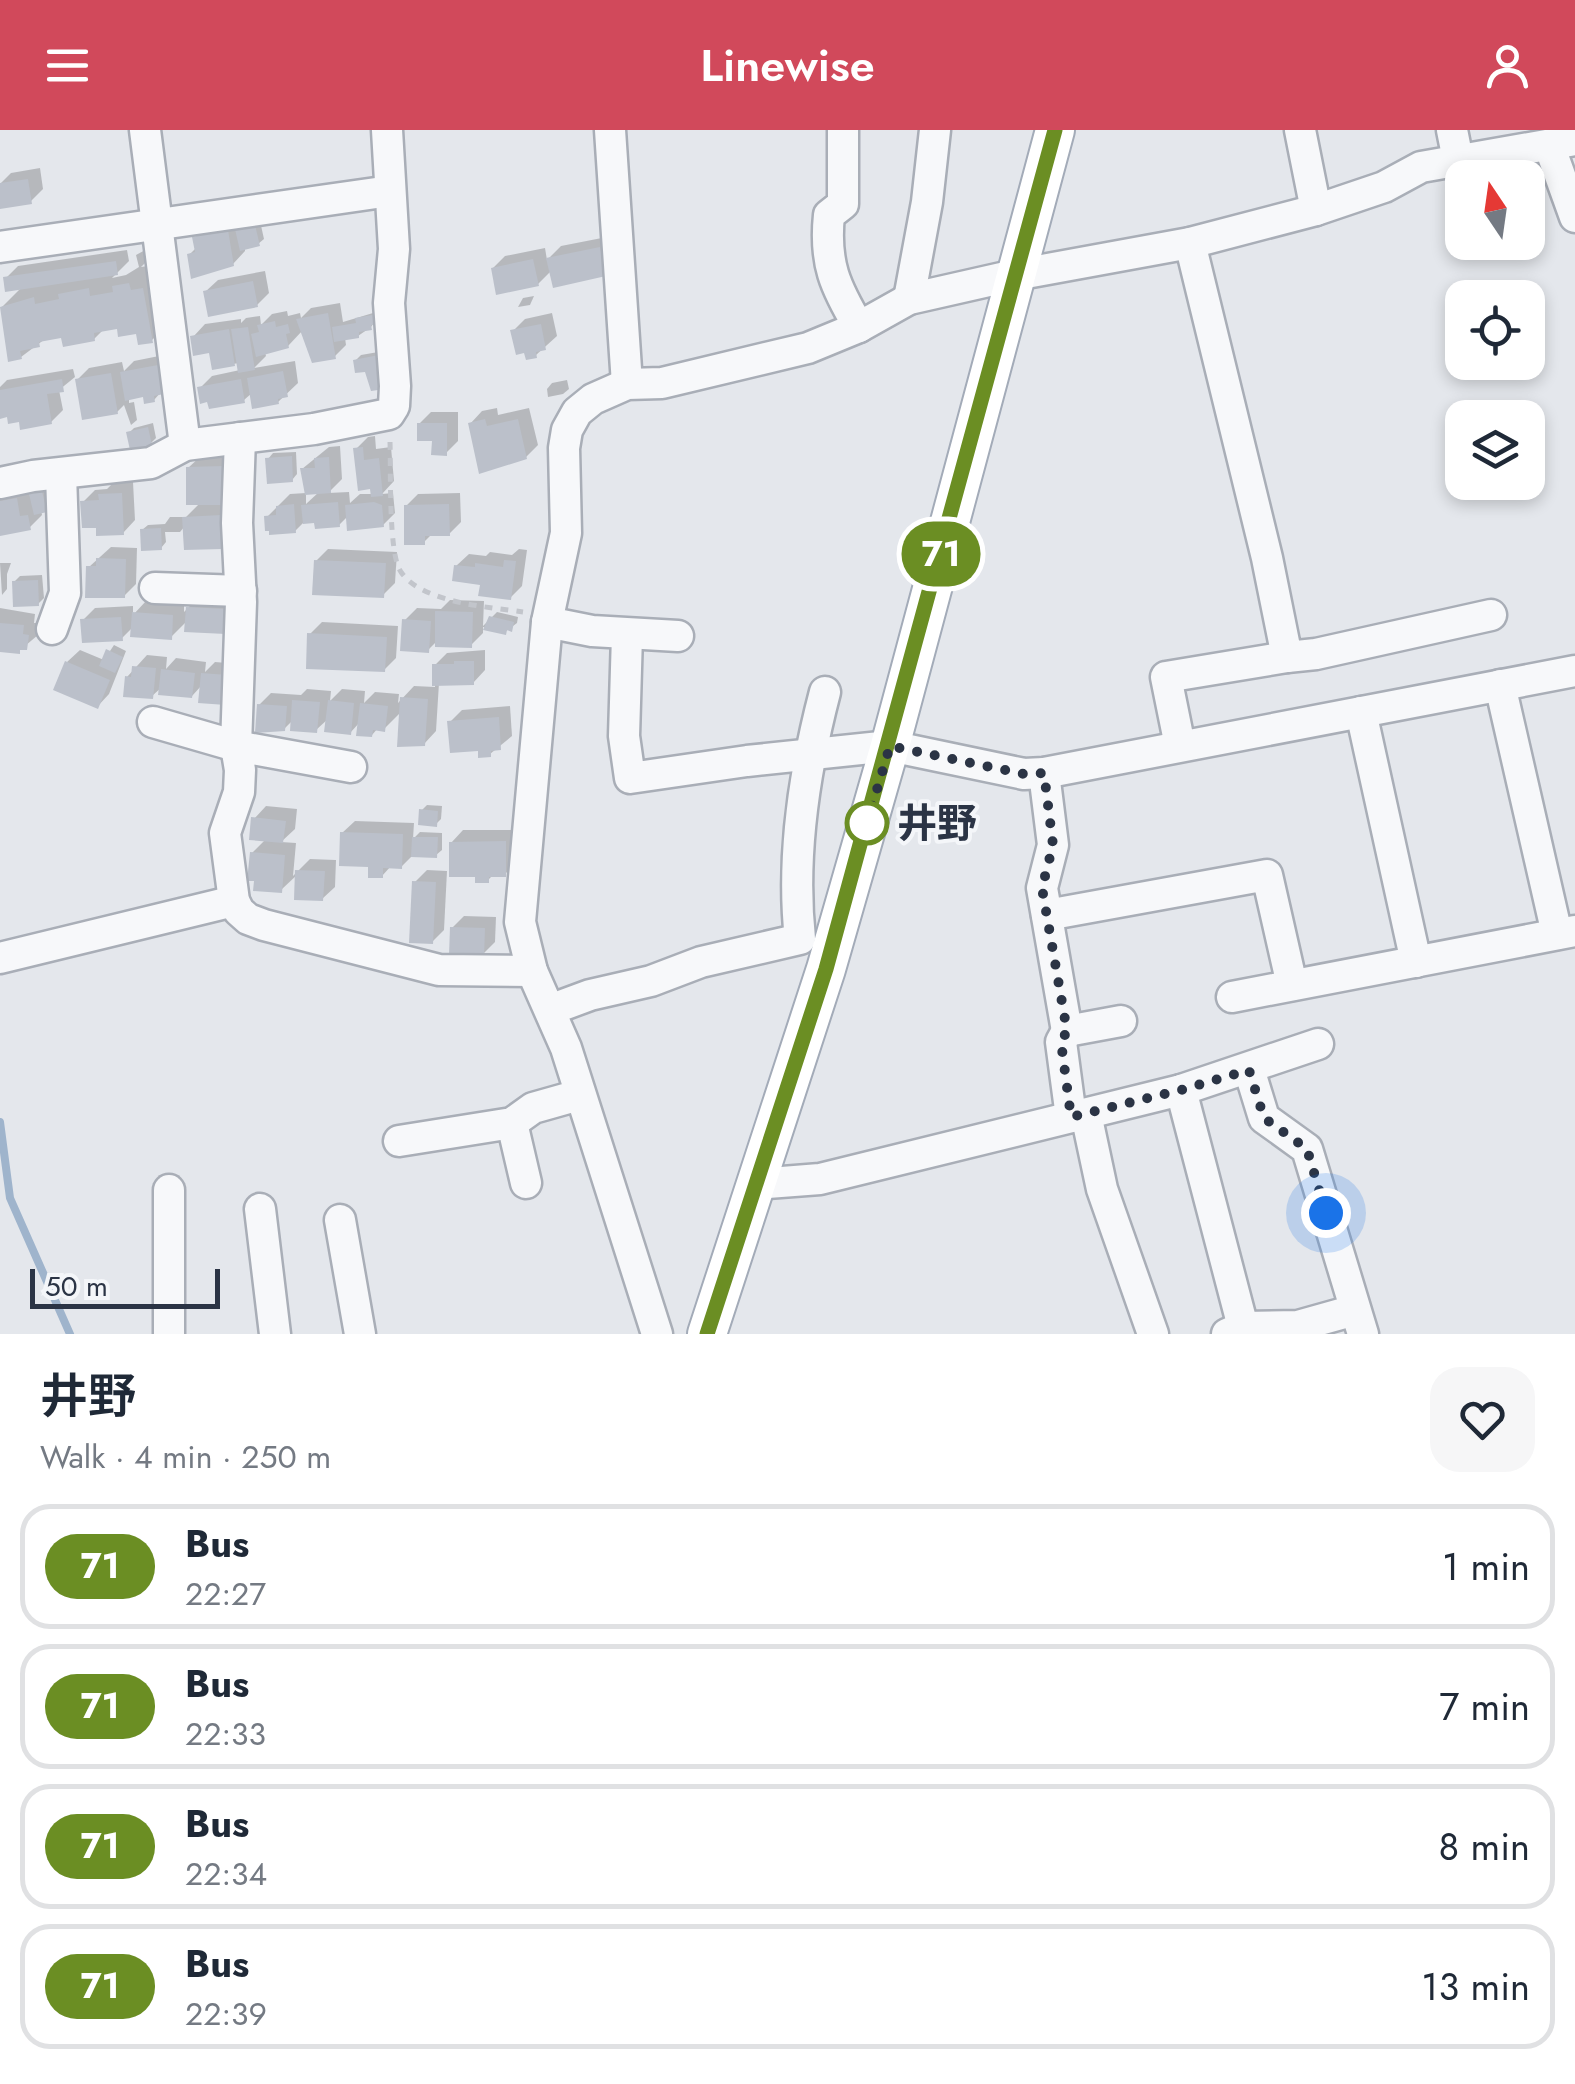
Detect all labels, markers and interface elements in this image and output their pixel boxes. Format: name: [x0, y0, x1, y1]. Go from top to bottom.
text: Linewise: [700, 33, 875, 98]
icon: menu: [40, 38, 95, 93]
icon: person: [1480, 38, 1535, 93]
north arrow: [1445, 160, 1545, 260]
map controls: [1445, 160, 1545, 500]
button: locate: [1445, 280, 1545, 380]
button: layers: [1445, 400, 1545, 500]
line badge: 71: [896, 522, 986, 586]
text: 71: [922, 529, 960, 579]
place label: 井野: [897, 794, 977, 852]
marker: 井野: [846, 802, 888, 844]
your location: [1301, 1188, 1351, 1238]
scale bar: [30, 1264, 220, 1308]
text: 50 m: [45, 1266, 108, 1307]
text: 井野: [40, 1362, 136, 1431]
button: heart: [1430, 1367, 1535, 1472]
text: Walk · 4 min · 250 m: [40, 1434, 331, 1480]
text: Bus: [185, 1516, 249, 1571]
text: 1 min: [1442, 1539, 1530, 1594]
text: 71: [81, 1541, 119, 1591]
text: 22:27: [185, 1571, 266, 1617]
text: Bus: [185, 1656, 249, 1711]
text: 7 min: [1439, 1679, 1530, 1734]
text: 71: [81, 1681, 119, 1731]
text: 22:33: [185, 1711, 266, 1757]
text: Bus: [185, 1796, 249, 1851]
text: 8 min: [1438, 1819, 1530, 1874]
text: 71: [81, 1821, 119, 1871]
text: 22:34: [185, 1851, 267, 1897]
text: Bus: [185, 1936, 249, 1991]
text: 13 min: [1421, 1959, 1530, 2014]
text: 71: [81, 1961, 119, 2011]
text: 22:39: [185, 1991, 267, 2037]

